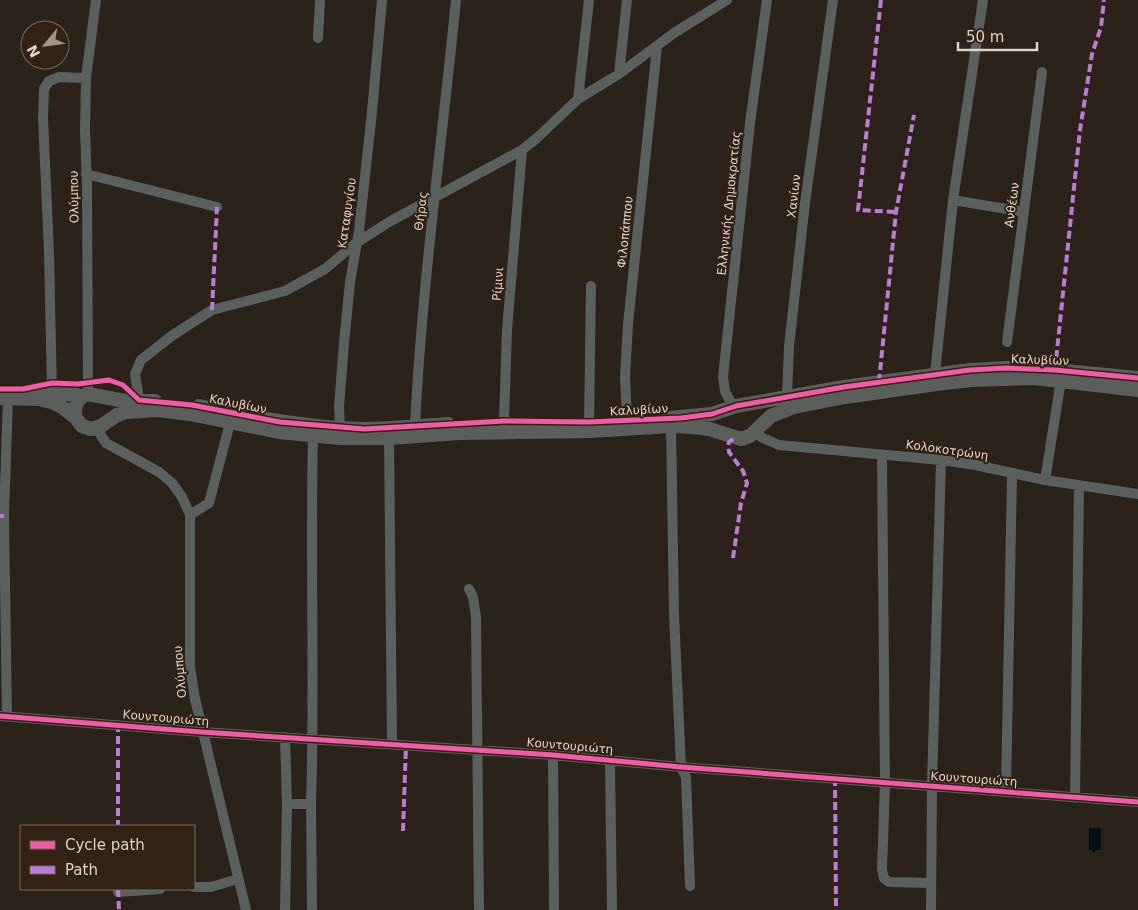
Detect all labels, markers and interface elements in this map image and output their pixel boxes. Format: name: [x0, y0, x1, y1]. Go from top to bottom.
north arrow: [20, 20, 70, 70]
scale bar: [958, 20, 1037, 52]
text: 50 m: [966, 28, 1004, 46]
text: N: [24, 42, 43, 60]
street label: Ελληνικής Δημοκρατίας: [714, 130, 744, 276]
street label: Ολύμπου: [67, 171, 81, 223]
street label: Χανίων: [784, 173, 804, 219]
street label: Καταφυγίου: [335, 177, 359, 249]
street label: Ανθέων: [1002, 181, 1022, 229]
street label: Θήρας: [412, 190, 430, 232]
street label: Φιλοπάππου: [614, 196, 636, 268]
street label: Ρίμινι: [490, 267, 506, 301]
street label: Καλυβίων: [1011, 352, 1070, 368]
street label: Καλυβίων: [208, 392, 268, 416]
street label: Καλυβίων: [610, 401, 669, 419]
street label: Κολοκοτρώνη: [905, 437, 989, 463]
street label: Ολύμπου: [171, 645, 189, 699]
street label: Κουντουριώτη: [122, 707, 210, 729]
street label: Κουντουριώτη: [526, 735, 614, 757]
street label: Κουντουριώτη: [930, 769, 1018, 789]
legend: [20, 825, 195, 890]
text: Cycle path: [65, 836, 145, 854]
text: Path: [65, 861, 98, 879]

